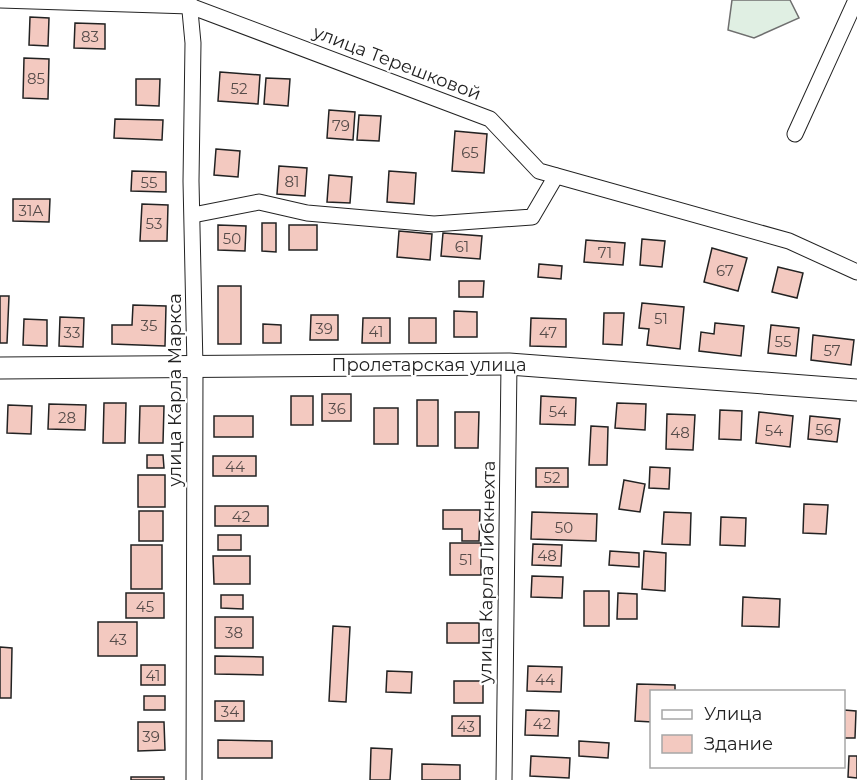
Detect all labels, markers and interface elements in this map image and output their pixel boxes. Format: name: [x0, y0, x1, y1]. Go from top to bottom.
street label: улица Терешковой: [309, 20, 484, 105]
house number: 83: [81, 27, 99, 46]
house number: 85: [27, 69, 45, 88]
house number: 52: [231, 79, 247, 98]
house number: 79: [332, 116, 350, 135]
house number: 65: [461, 143, 479, 162]
house number: 81: [285, 172, 300, 191]
house number: 55: [141, 173, 157, 192]
house number: 31А: [18, 201, 44, 220]
house number: 53: [146, 214, 162, 233]
house number: 50: [223, 229, 241, 248]
house number: 61: [455, 237, 469, 256]
house number: 71: [598, 243, 612, 262]
house number: 67: [716, 261, 734, 280]
street label: улица Карла Маркса: [164, 293, 186, 488]
house number: 51: [654, 309, 668, 328]
house number: 35: [141, 316, 157, 335]
house number: 39: [315, 319, 333, 338]
house number: 41: [369, 322, 383, 341]
house number: 33: [64, 323, 80, 342]
house number: 47: [539, 323, 557, 342]
house number: 55: [775, 332, 791, 351]
house number: 57: [823, 341, 841, 360]
street label: Пролетарская улица: [332, 354, 526, 376]
house number: 36: [328, 399, 346, 418]
house number: 54: [549, 402, 567, 421]
house number: 28: [58, 408, 76, 427]
house number: 56: [815, 420, 833, 439]
house number: 54: [765, 421, 783, 440]
house number: 48: [670, 423, 690, 442]
house number: 44: [225, 457, 245, 476]
street label: улица Карла Либкнехта: [474, 460, 500, 685]
house number: 52: [544, 468, 560, 487]
house number: 42: [232, 507, 250, 526]
house number: 50: [555, 518, 573, 537]
house number: 48: [537, 546, 557, 565]
house number: 51: [459, 550, 473, 569]
house number: 45: [136, 597, 154, 616]
house number: 38: [225, 623, 243, 642]
house number: 43: [109, 630, 127, 649]
house number: 41: [146, 666, 160, 685]
house number: 44: [535, 670, 555, 689]
legend: [650, 690, 845, 768]
house number: 34: [221, 702, 239, 721]
text: Улица: [704, 703, 762, 725]
house number: 42: [533, 714, 551, 733]
house number: 43: [457, 717, 475, 736]
house number: 39: [142, 727, 160, 746]
text: Здание: [704, 733, 773, 755]

